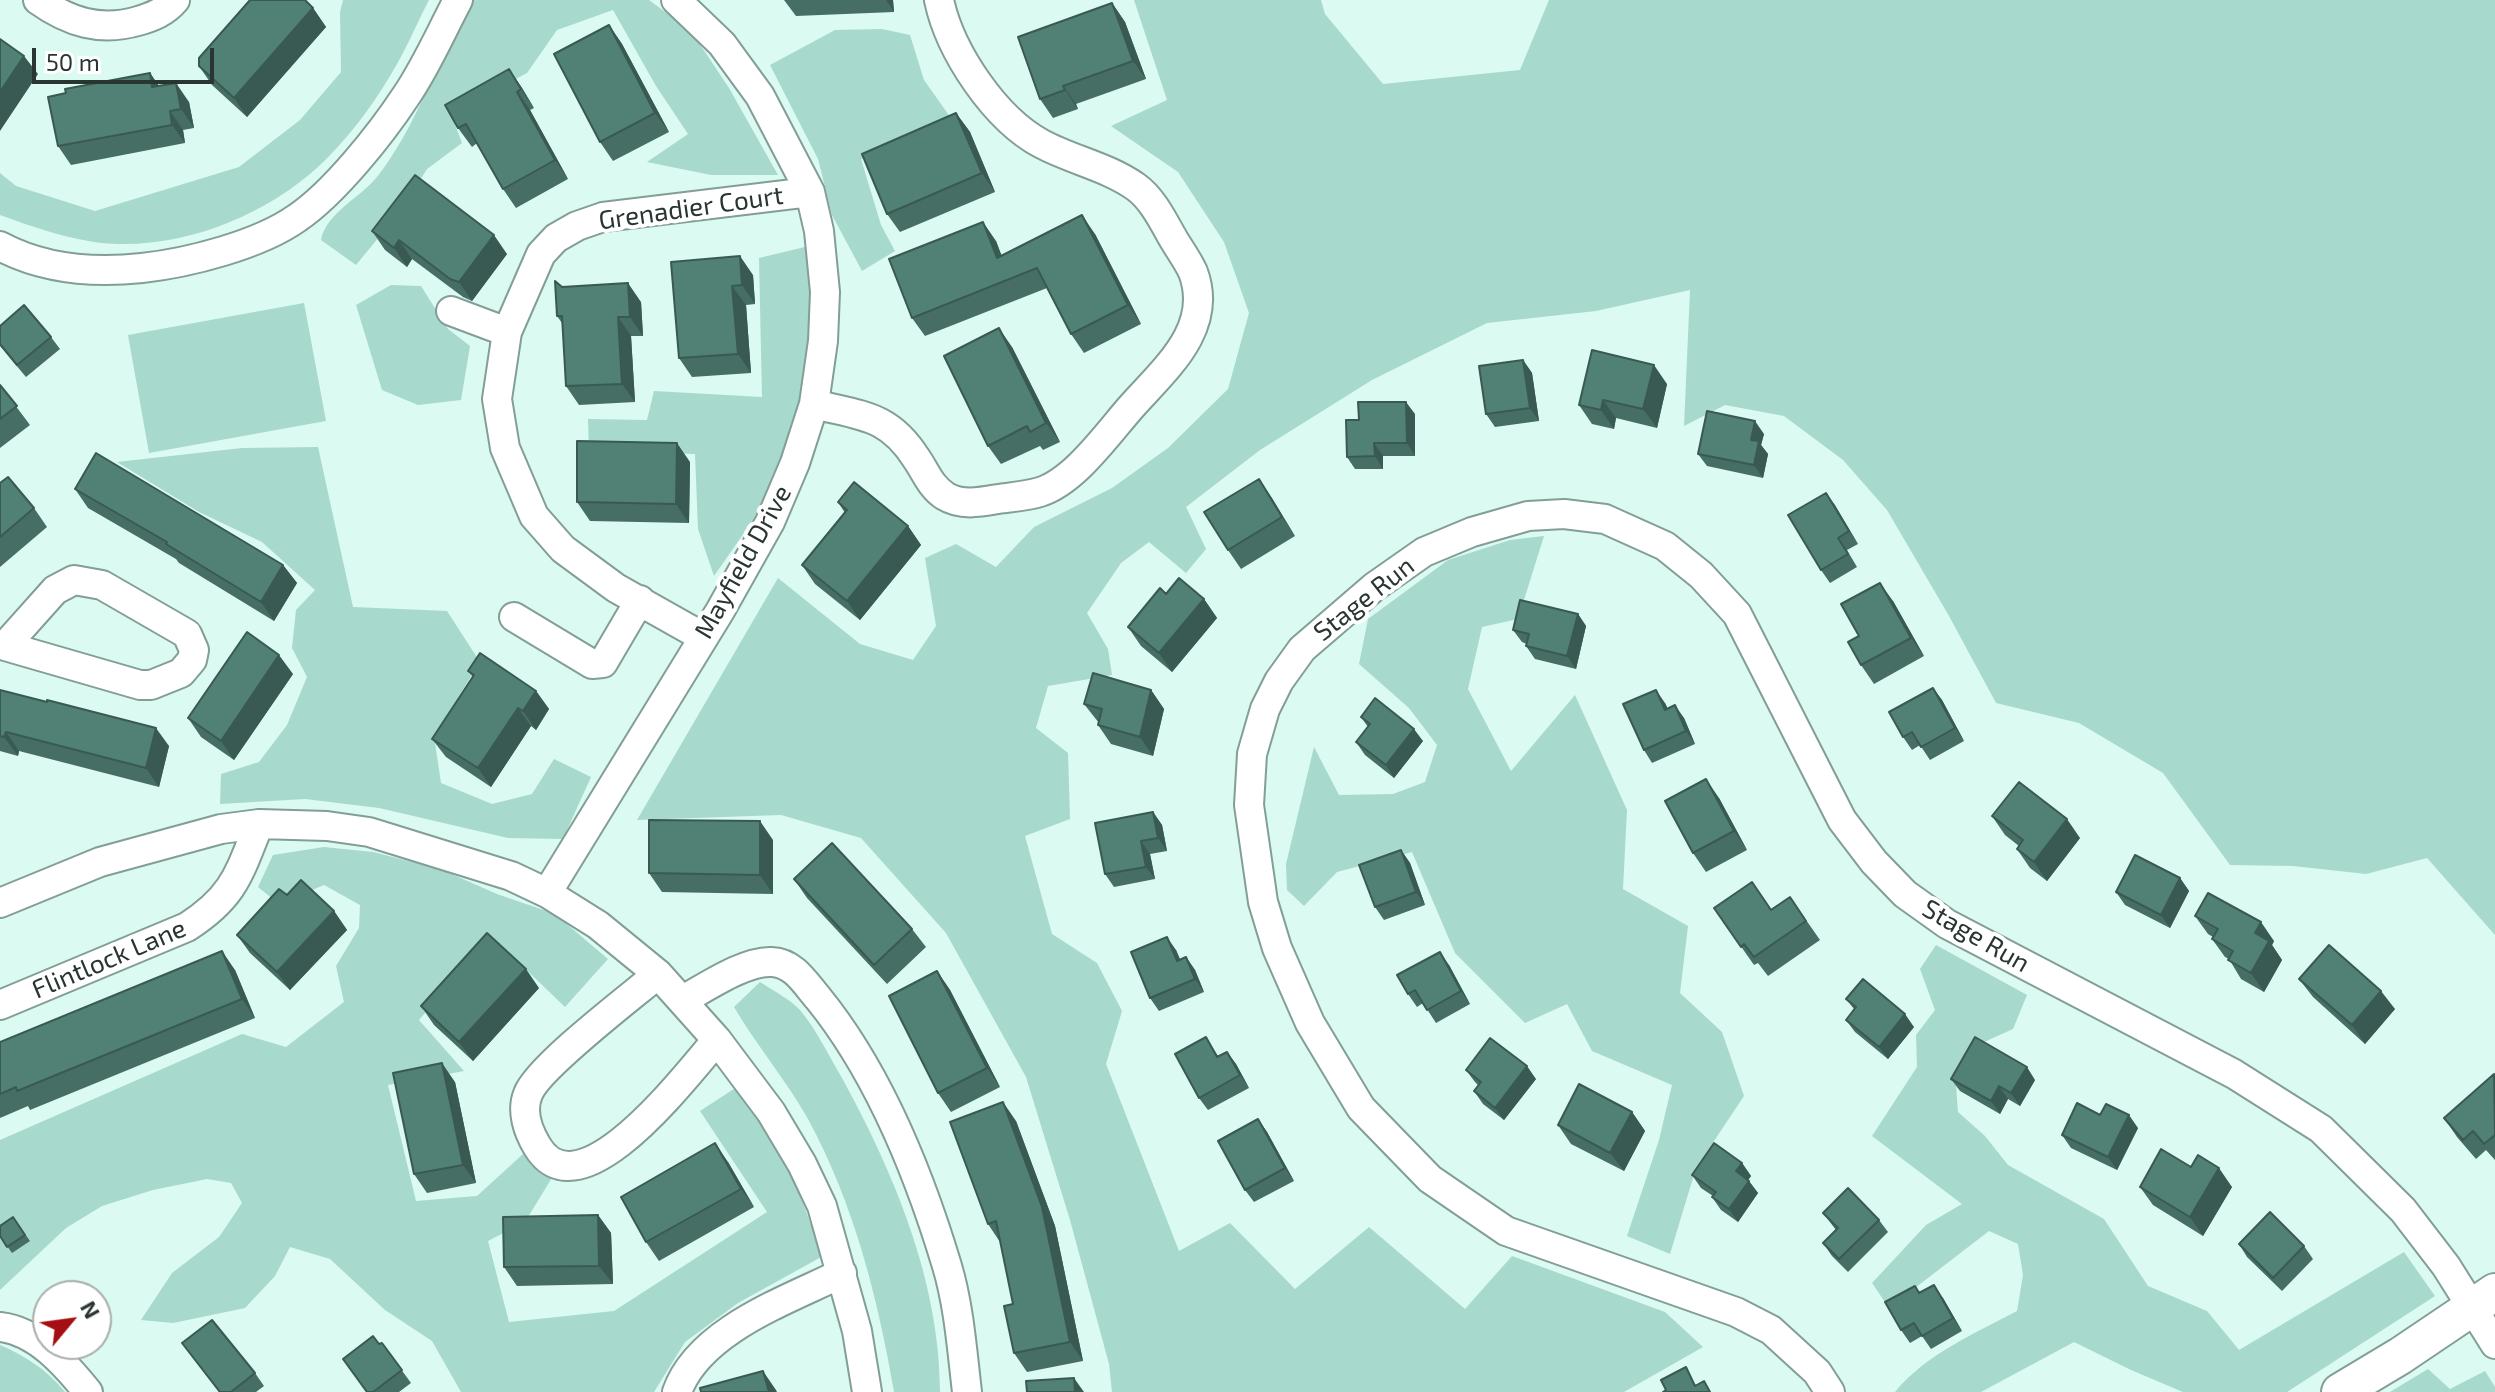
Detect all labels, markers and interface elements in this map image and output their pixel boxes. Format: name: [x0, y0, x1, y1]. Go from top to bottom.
scale bar: [36, 32, 218, 82]
text: 50 m: [46, 47, 100, 76]
street label: Grenadier Court: [597, 180, 785, 236]
street label: Mayfield Drive: [688, 480, 798, 644]
street label: Stage Run: [1308, 550, 1420, 648]
street label: Stage Run: [1917, 893, 2035, 979]
street label: Flintlock Lane: [27, 913, 191, 1005]
north arrow: [32, 1280, 112, 1360]
text: N: [76, 1296, 106, 1323]

